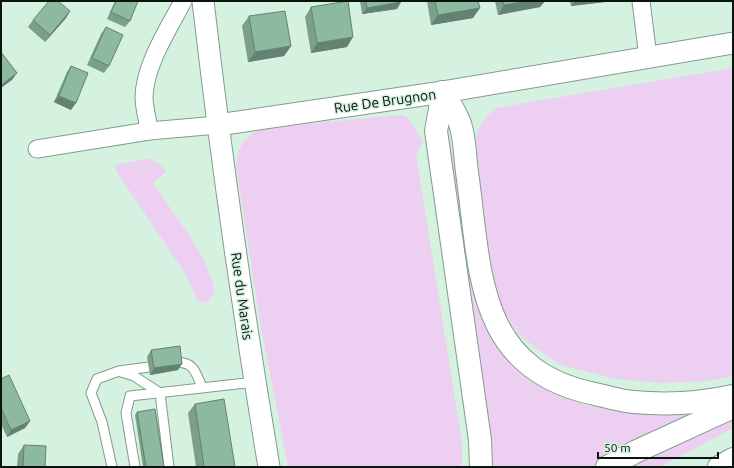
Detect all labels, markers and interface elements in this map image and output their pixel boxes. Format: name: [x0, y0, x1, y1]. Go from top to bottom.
street label: Rue De Brugnon: [333, 86, 437, 116]
street label: Rue du Marais: [228, 251, 256, 341]
scale bar: [598, 434, 718, 460]
text: 50 m: [604, 441, 631, 454]

